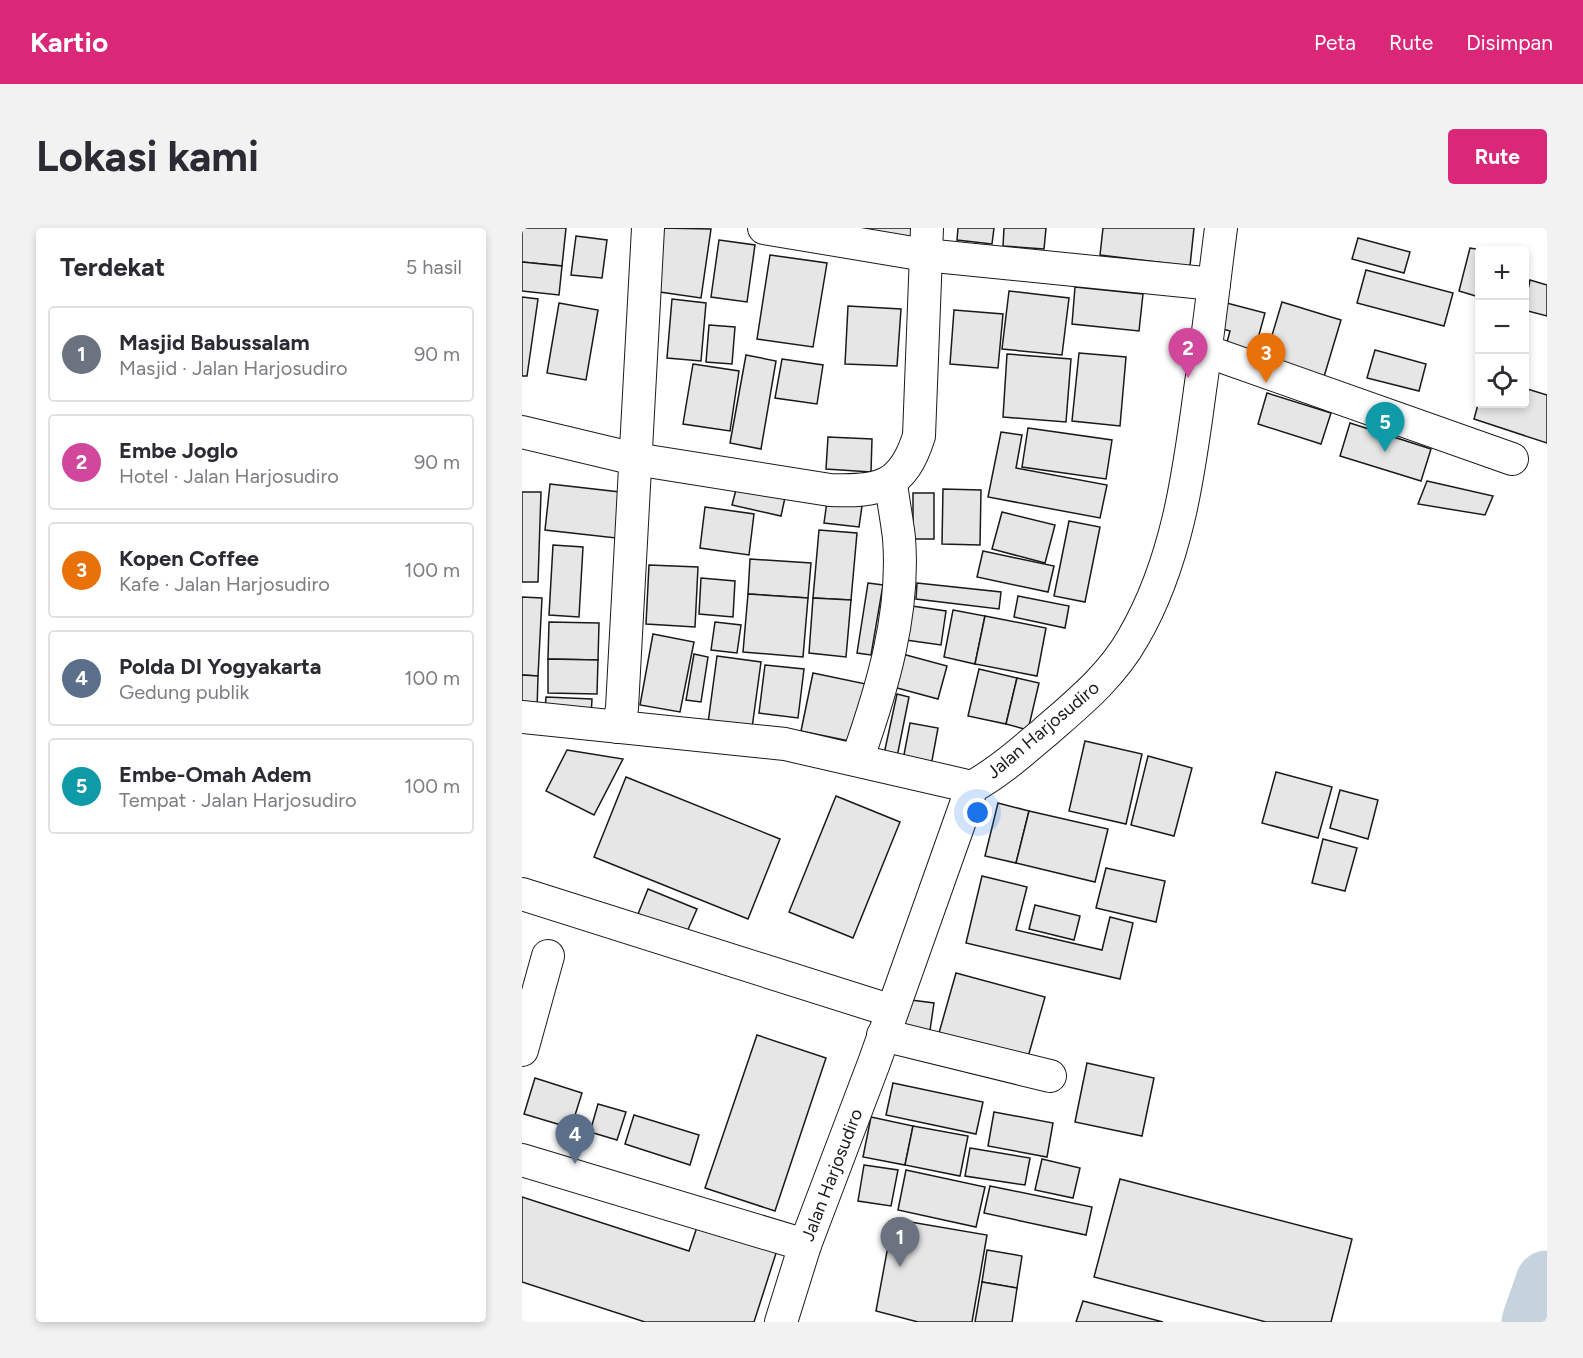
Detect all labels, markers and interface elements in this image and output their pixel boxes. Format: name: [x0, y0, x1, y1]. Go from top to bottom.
text: Kartio: [30, 25, 108, 59]
text: Peta: [1314, 30, 1356, 55]
text: Rute: [1389, 30, 1433, 55]
text: Disimpan: [1466, 30, 1553, 55]
button: Rute: [1448, 129, 1547, 184]
text: Lokasi kami: [36, 131, 259, 182]
map controls: [1475, 246, 1529, 408]
button: +: [1475, 246, 1529, 300]
text: Terdekat: [60, 251, 165, 283]
text: 5 hasil: [406, 255, 462, 279]
button: −: [1475, 300, 1529, 354]
pin: 2: [1168, 328, 1208, 378]
text: Masjid Babussalam: [119, 329, 310, 356]
pin: 3: [1246, 334, 1286, 383]
text: 1: [77, 342, 86, 366]
text: 90 m: [414, 342, 460, 366]
button: locate: [1475, 354, 1529, 408]
text: Masjid · Jalan Harjosudiro: [119, 356, 348, 380]
pin: 5: [1366, 402, 1404, 452]
text: Embe Joglo: [119, 437, 238, 464]
text: 2: [76, 450, 87, 474]
text: 90 m: [414, 450, 460, 474]
text: Hotel · Jalan Harjosudiro: [119, 464, 339, 488]
text: Kopen Coffee: [119, 545, 259, 572]
text: 3: [76, 558, 87, 582]
text: 100 m: [404, 558, 460, 582]
text: Kafe · Jalan Harjosudiro: [119, 572, 330, 596]
text: Polda DI Yogyakarta: [119, 653, 321, 680]
text: 4: [75, 666, 88, 690]
text: 100 m: [404, 666, 460, 690]
street label: Jalan Harjosudiro: [982, 677, 1104, 783]
text: Gedung publik: [119, 680, 249, 704]
text: Embe-Omah Adem: [119, 761, 311, 788]
text: 5: [76, 774, 87, 798]
text: 100 m: [404, 774, 460, 798]
text: Tempat · Jalan Harjosudiro: [119, 788, 357, 812]
your location: [963, 798, 992, 827]
street label: Jalan Harjosudiro: [797, 1106, 867, 1244]
pin: 4: [556, 1114, 594, 1164]
pin: 1: [880, 1218, 920, 1267]

